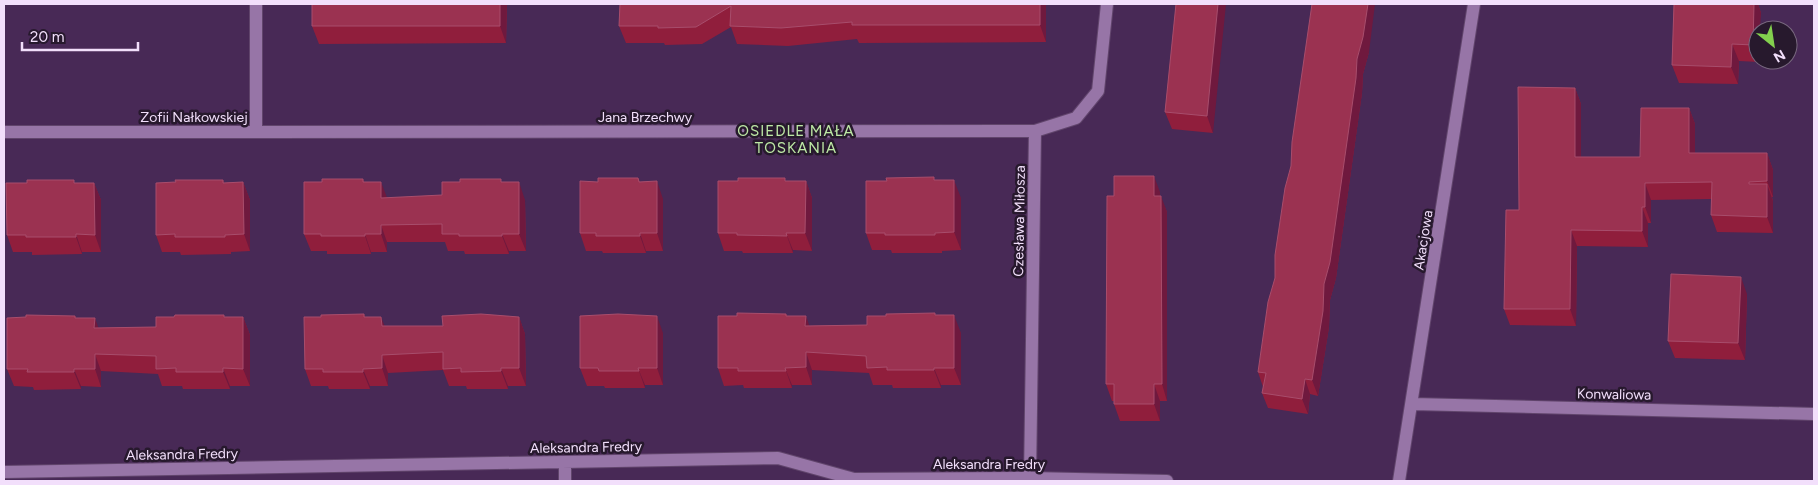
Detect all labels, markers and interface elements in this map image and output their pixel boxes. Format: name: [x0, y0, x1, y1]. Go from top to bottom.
scale bar: [22, 20, 139, 52]
north arrow: [1748, 20, 1798, 70]
text: 20 m: [30, 28, 64, 46]
text: N: [1770, 46, 1788, 66]
street label: Zofii Nałkowskiej: [140, 109, 248, 126]
street label: Jana Brzechwy: [598, 109, 693, 126]
district label: OSIEDLE MAŁA TOSKANIA: [737, 122, 855, 157]
street label: Czesława Miłosza: [1010, 165, 1029, 277]
street label: Akacjowa: [1410, 209, 1437, 271]
street label: Konwaliowa: [1577, 385, 1651, 404]
street label: Aleksandra Fredry: [530, 438, 643, 457]
street label: Aleksandra Fredry: [126, 445, 239, 464]
street label: Aleksandra Fredry: [933, 456, 1046, 473]

